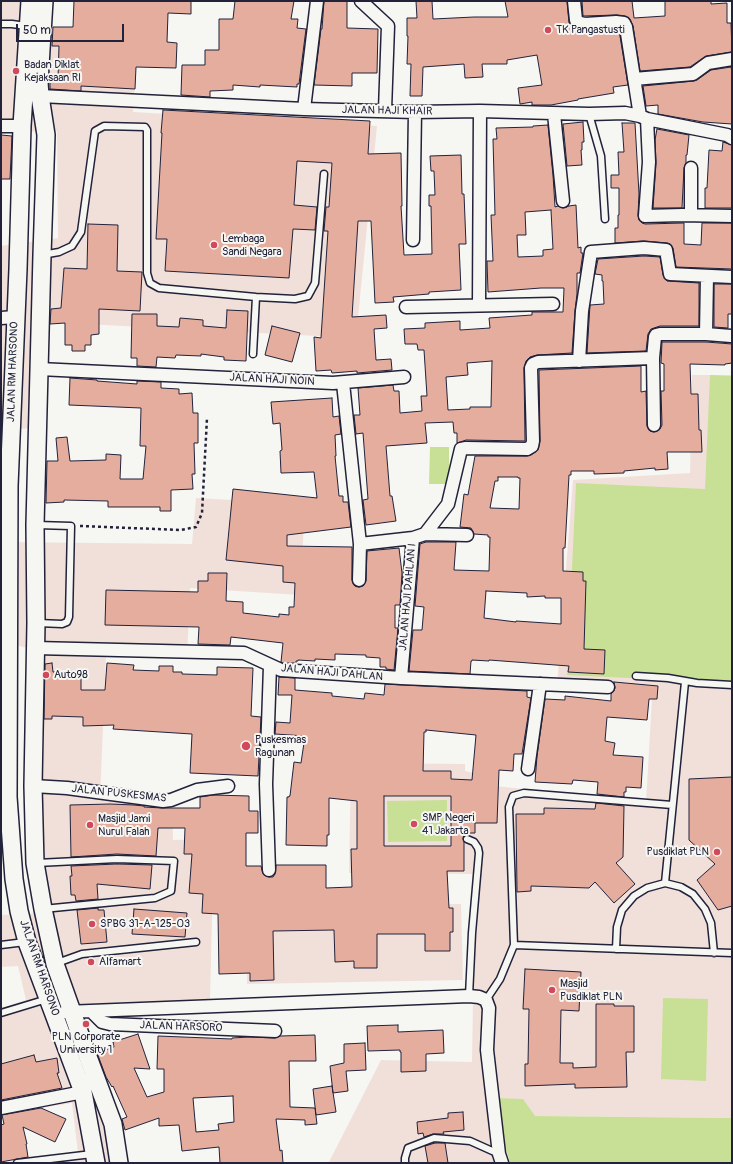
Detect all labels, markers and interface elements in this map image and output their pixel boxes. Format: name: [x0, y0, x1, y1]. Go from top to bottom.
scale bar: [18, 16, 126, 42]
text: 50 m: [23, 23, 51, 38]
place label: TK Pangastusti: [556, 23, 625, 37]
marker: TK Pangastusti: [543, 25, 553, 35]
place label: Badan Diklat Kejaksaan RI: [24, 58, 81, 84]
marker: Badan Diklat Kejaksaan RI: [11, 66, 21, 76]
street label: JALAN HAJI KHAIR: [342, 104, 432, 118]
place label: Lembaga Sandi Negara: [222, 232, 282, 258]
marker: Lembaga Sandi Negara: [209, 240, 219, 250]
street label: JALAN RM HARSONO: [5, 322, 21, 422]
street label: JALAN HAJI NOIN: [229, 371, 315, 389]
street label: JALAN HAJI DAHLAN I: [397, 543, 419, 651]
street label: JALAN HAJI DAHLAN: [281, 662, 383, 684]
place label: Auto98: [54, 668, 88, 682]
marker: Auto98: [41, 670, 51, 680]
place label: Puskesmas Ragunan: [255, 733, 306, 759]
marker: Puskesmas Ragunan: [240, 740, 252, 752]
street label: JALAN PUSKESMAS: [71, 782, 167, 806]
place label: SMP Negeri 41 Jakarta: [422, 811, 474, 837]
place label: Masjid Jami Nurul Falah: [98, 812, 150, 838]
marker: SMP Negeri 41 Jakarta: [409, 819, 419, 829]
marker: Masjid Jami Nurul Falah: [85, 820, 95, 830]
place label: Pusdiklat PLN: [647, 845, 709, 859]
marker: Pusdiklat PLN: [712, 847, 722, 857]
place label: SPBG 31-A-125-03: [100, 917, 190, 931]
street label: JALAN RM HARSONO: [16, 918, 62, 1018]
marker: SPBG 31-A-125-03: [87, 919, 97, 929]
place label: Alfamart: [99, 955, 141, 969]
marker: Alfamart: [86, 957, 96, 967]
place label: Masjid Pusdiklat PLN: [560, 977, 622, 1003]
marker: Masjid Pusdiklat PLN: [547, 985, 557, 995]
marker: PLN Corporate University 1: [81, 1019, 91, 1029]
street label: JALAN HARSORO: [139, 1019, 223, 1035]
place label: PLN Corporate University 1: [52, 1030, 120, 1056]

